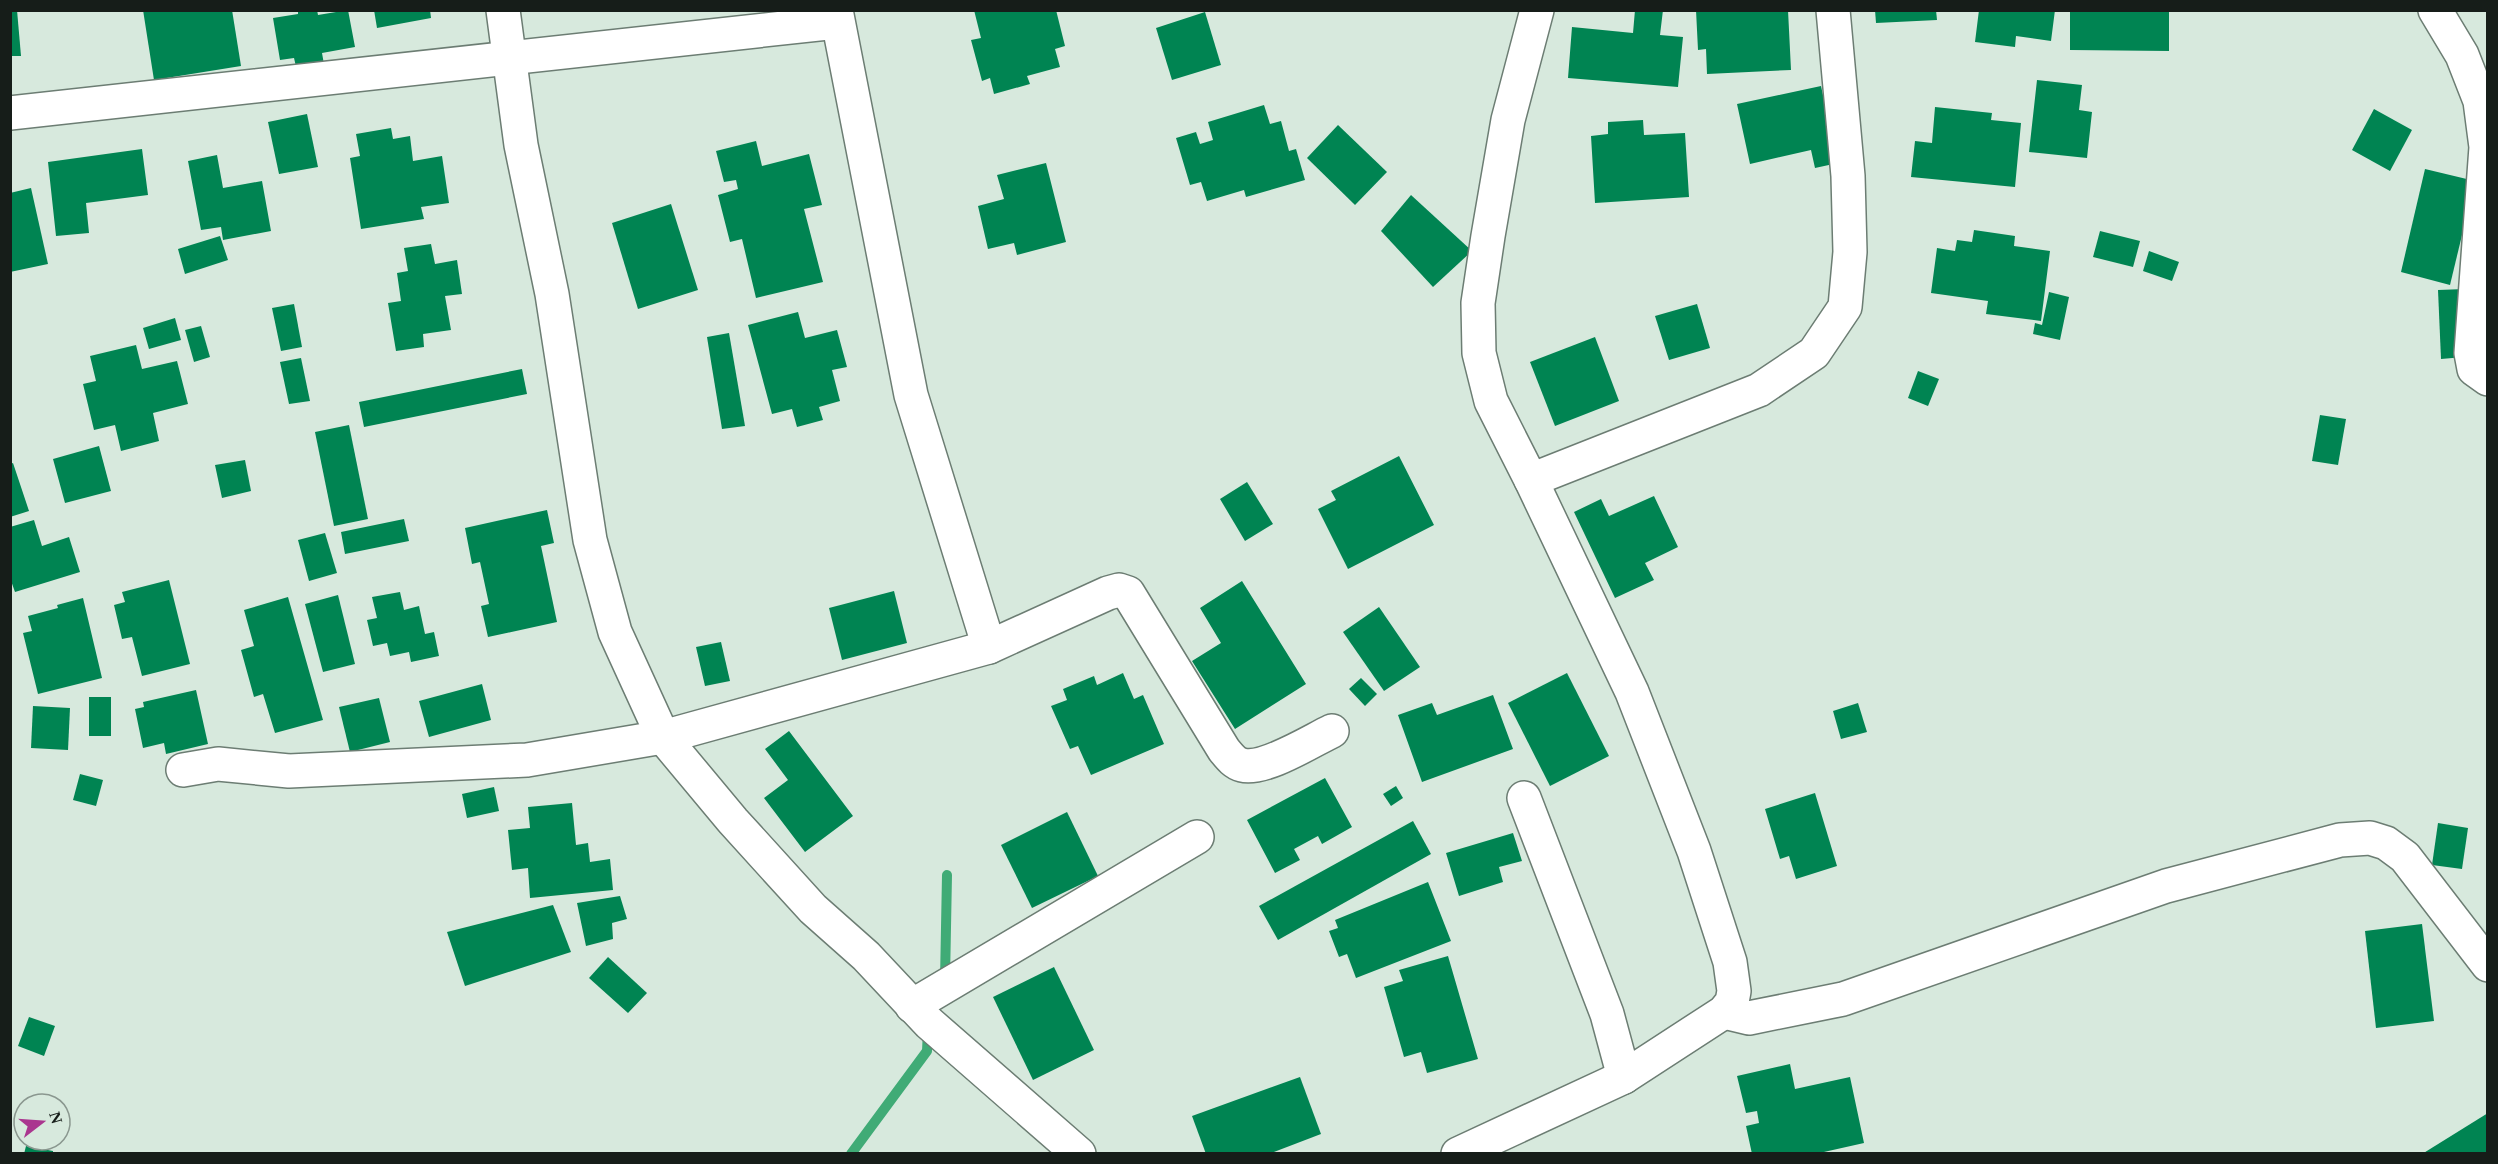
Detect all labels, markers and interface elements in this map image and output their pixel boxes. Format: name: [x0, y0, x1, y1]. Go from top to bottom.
north arrow: [12, 1092, 72, 1152]
text: N: [46, 1110, 66, 1126]

